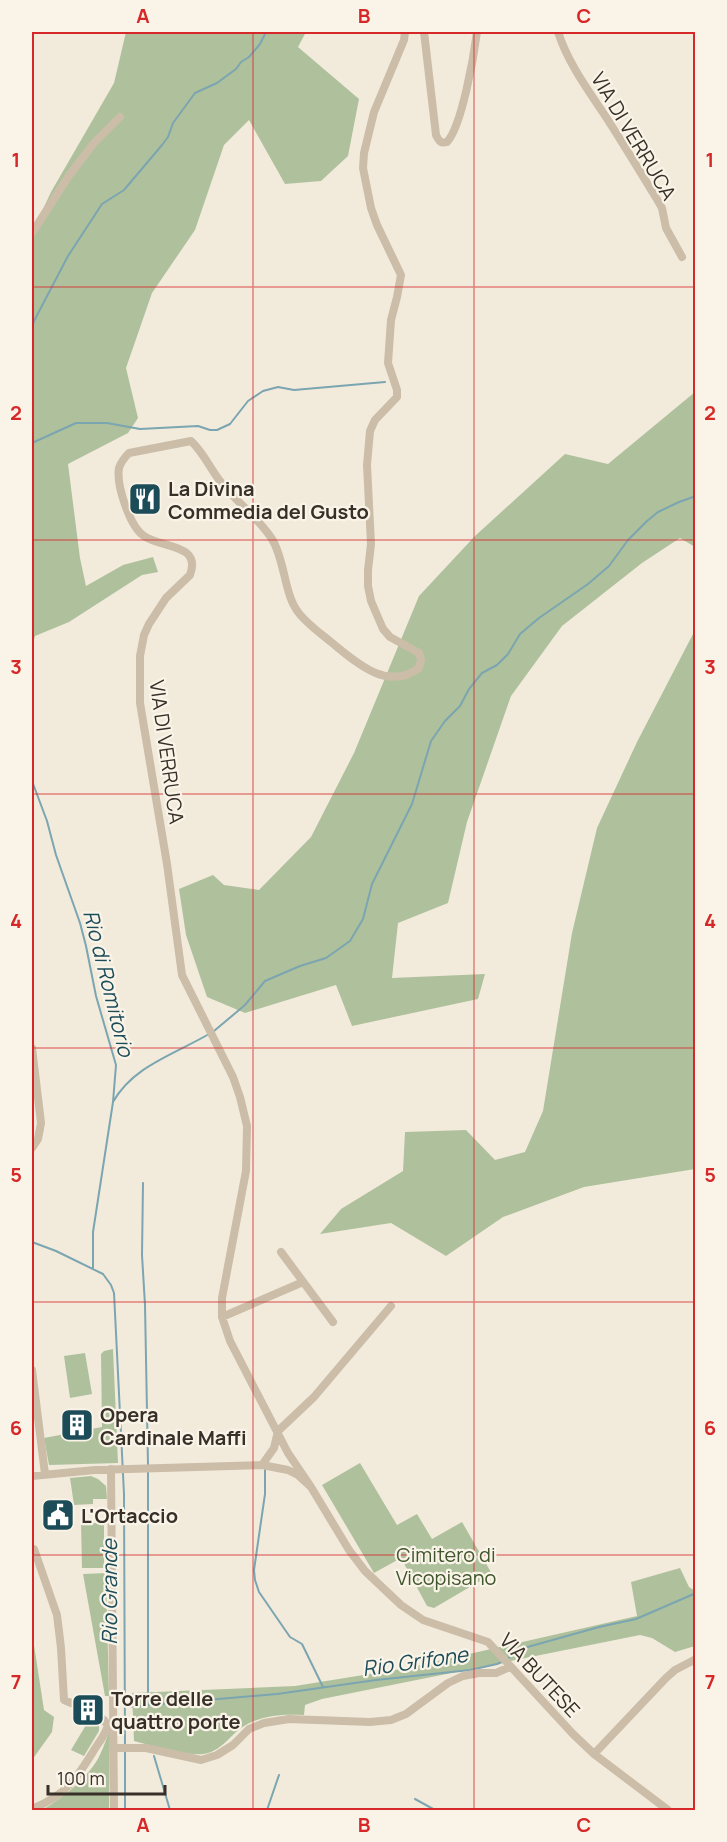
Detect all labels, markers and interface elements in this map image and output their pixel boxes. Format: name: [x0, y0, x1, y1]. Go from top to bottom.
text: A: [136, 2, 150, 29]
text: B: [358, 2, 371, 29]
text: C: [577, 2, 591, 29]
street label: VIA DI VERRUCA: [585, 67, 683, 205]
text: 1: [12, 146, 20, 173]
text: 1: [706, 146, 714, 173]
text: 2: [10, 399, 22, 426]
text: 2: [704, 399, 716, 426]
place label: La Divina Commedia del Gusto: [168, 475, 369, 525]
restaurant icon: La Divina Commedia del Gusto: [127, 481, 163, 517]
text: 3: [10, 653, 22, 680]
text: 3: [704, 653, 716, 680]
street label: VIA DI VERRUCA: [144, 678, 190, 826]
text: 4: [10, 907, 22, 934]
water label: Rio di Romitorio: [77, 907, 141, 1061]
text: 4: [704, 907, 716, 934]
text: 5: [10, 1161, 22, 1188]
text: 5: [704, 1161, 716, 1188]
place label: Opera Cardinale Maffi: [100, 1401, 247, 1451]
building icon: Opera Cardinale Maffi: [59, 1407, 95, 1443]
text: 6: [10, 1414, 22, 1441]
text: 6: [704, 1414, 716, 1441]
public building icon: L'Ortaccio: [40, 1497, 76, 1533]
place label: L'Ortaccio: [81, 1502, 178, 1529]
water label: Rio Grande: [95, 1538, 123, 1645]
park label: Cimitero di Vicopisano: [396, 1541, 497, 1591]
street label: VIA BUTESE: [494, 1627, 586, 1723]
water label: Rio Grifone: [360, 1640, 471, 1682]
text: 7: [11, 1668, 21, 1695]
text: 7: [705, 1668, 715, 1695]
place label: Torre delle quattro porte: [111, 1685, 240, 1735]
building icon: Torre delle quattro porte: [70, 1692, 106, 1728]
scale bar: [48, 1758, 165, 1796]
text: 100 m: [57, 1766, 105, 1790]
text: A: [136, 1811, 150, 1838]
text: B: [358, 1811, 371, 1838]
text: C: [577, 1811, 591, 1838]

